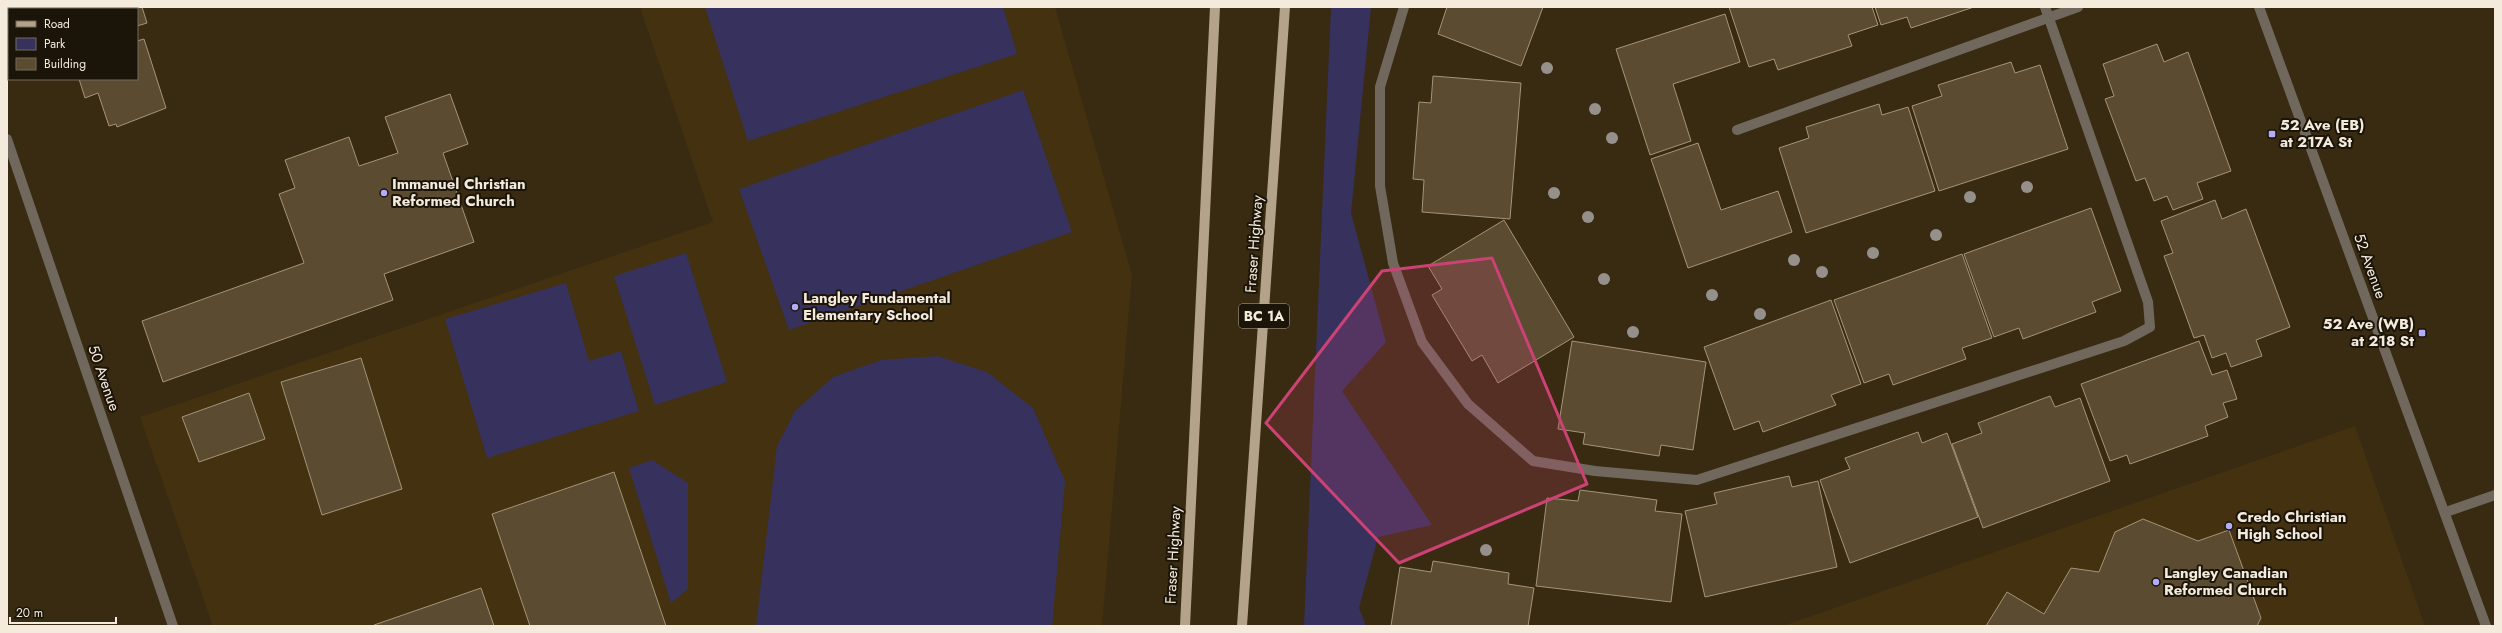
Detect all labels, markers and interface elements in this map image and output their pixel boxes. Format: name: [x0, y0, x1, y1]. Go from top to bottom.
legend: [8, 8, 138, 80]
text: Road: [44, 15, 70, 33]
text: Park: [44, 35, 66, 53]
text: Building: [44, 55, 86, 73]
place label: 52 Ave (EB) at 217A St: [2280, 114, 2364, 153]
marker: 52 Ave (EB) at 217A St: [2267, 129, 2277, 139]
place label: Immanuel Christian Reformed Church: [392, 173, 526, 212]
marker: Immanuel Christian Reformed Church: [379, 188, 389, 198]
street label: Fraser Highway: [1240, 194, 1268, 294]
street label: 52 Avenue: [2348, 230, 2392, 302]
place label: Langley Fundamental Elementary School: [803, 287, 951, 326]
marker: Langley Fundamental Elementary School: [790, 302, 800, 312]
road number: BC 1A: [1239, 304, 1289, 328]
place label: 52 Ave (WB) at 218 St: [2323, 313, 2414, 352]
marker: 52 Ave (WB) at 218 St: [2417, 328, 2427, 338]
street label: 50 Avenue: [82, 342, 126, 414]
street label: Fraser Highway: [1159, 505, 1187, 604]
place label: Credo Christian High School: [2237, 506, 2346, 545]
marker: Credo Christian High School: [2224, 521, 2234, 531]
place label: Langley Canadian Reformed Church: [2164, 562, 2288, 601]
marker: Langley Canadian Reformed Church: [2151, 577, 2161, 587]
scale bar: [10, 599, 116, 625]
text: 20 m: [16, 604, 43, 622]

